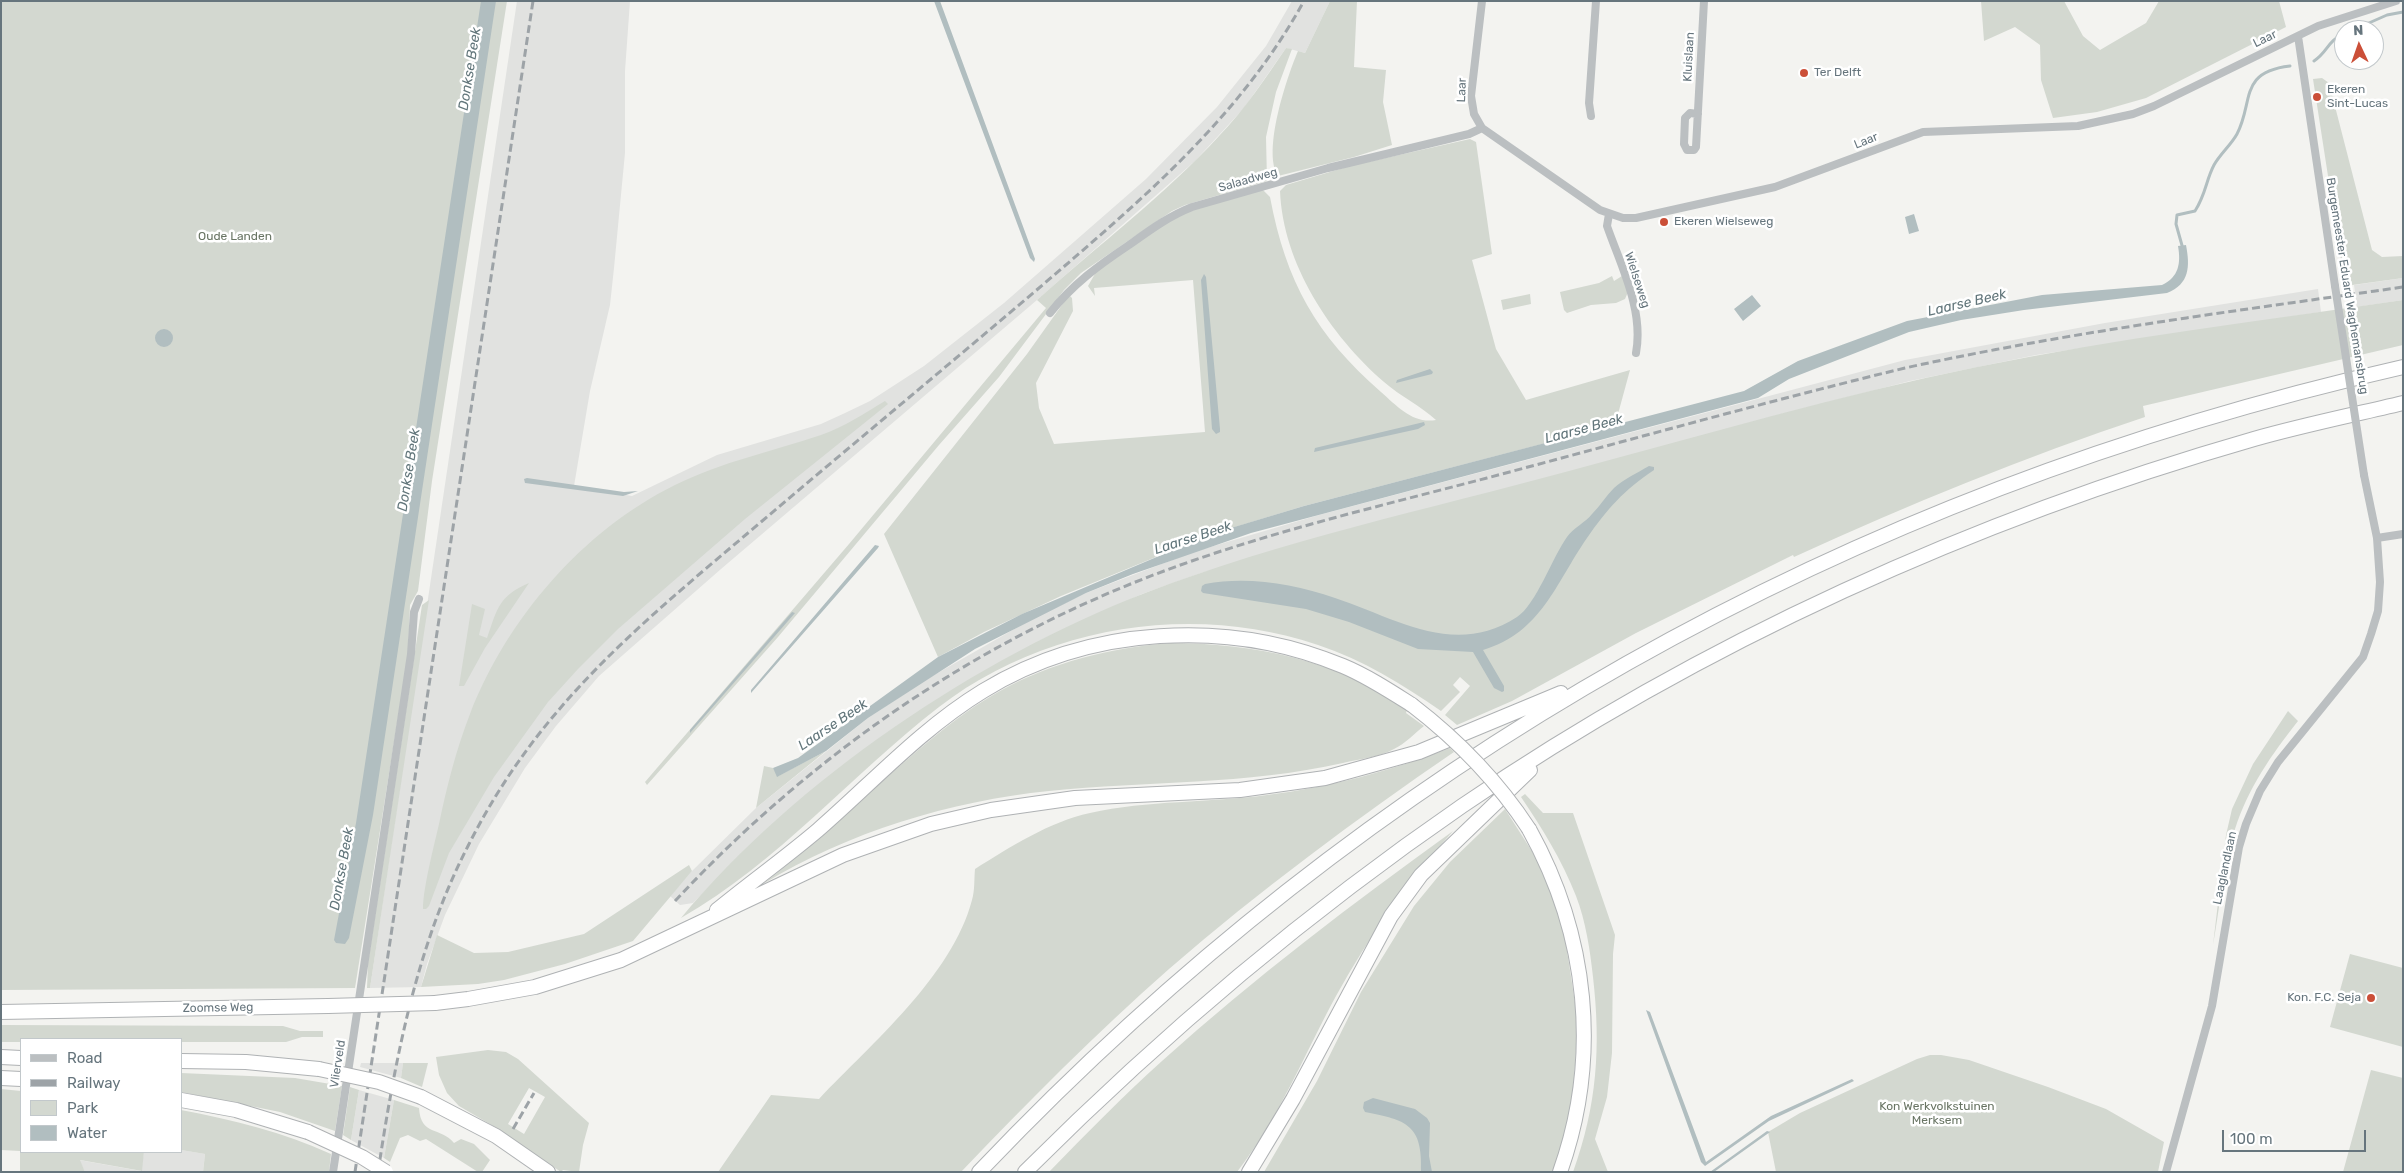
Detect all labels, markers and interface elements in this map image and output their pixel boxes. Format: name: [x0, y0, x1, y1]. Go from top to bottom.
north arrow: [2334, 20, 2384, 70]
text: N: [2353, 22, 2364, 39]
water label: Donkse Beek: [455, 26, 485, 112]
street label: Laar: [2251, 27, 2279, 51]
street label: Kluislaan: [1681, 32, 1697, 82]
place label: Ter Delft: [1814, 66, 1861, 80]
marker: Ter Delft: [1798, 67, 1810, 79]
street label: Laar: [1454, 77, 1470, 103]
place label: Ekeren Sint-Lucas: [2327, 83, 2388, 111]
marker: Ekeren Sint-Lucas: [2311, 91, 2323, 103]
street label: Laar: [1852, 130, 1880, 152]
street label: Salaadweg: [1217, 165, 1279, 195]
street label: Burgemeester Eduard Waghemansbrug: [2323, 177, 2371, 395]
place label: Ekeren Wielseweg: [1674, 215, 1773, 229]
marker: Ekeren Wielseweg: [1658, 216, 1670, 228]
park label: Oude Landen: [198, 230, 272, 244]
street label: Wielseweg: [1621, 250, 1653, 310]
water label: Laarse Beek: [1926, 286, 2008, 320]
water label: Laarse Beek: [1543, 411, 1625, 447]
water label: Donkse Beek: [394, 427, 424, 513]
water label: Laarse Beek: [1152, 518, 1234, 558]
water label: Laarse Beek: [795, 696, 871, 754]
water label: Donkse Beek: [326, 826, 358, 912]
street label: Laaglandlaan: [2210, 830, 2240, 906]
place label: Kon. F.C. Seja: [2287, 991, 2361, 1005]
marker: Kon. F.C. Seja: [2365, 992, 2377, 1004]
street label: Zoomse Weg: [183, 1000, 253, 1016]
legend: [20, 1038, 182, 1153]
street label: Vlierveld: [327, 1039, 349, 1089]
text: Road: [67, 1049, 103, 1067]
text: Railway: [67, 1074, 121, 1092]
text: Park: [67, 1099, 98, 1117]
park label: Kon Werkvolkstuinen Merksem: [1879, 1100, 1995, 1128]
scale bar: [2224, 1120, 2368, 1152]
text: Water: [67, 1124, 107, 1142]
text: 100 m: [2230, 1130, 2272, 1148]

